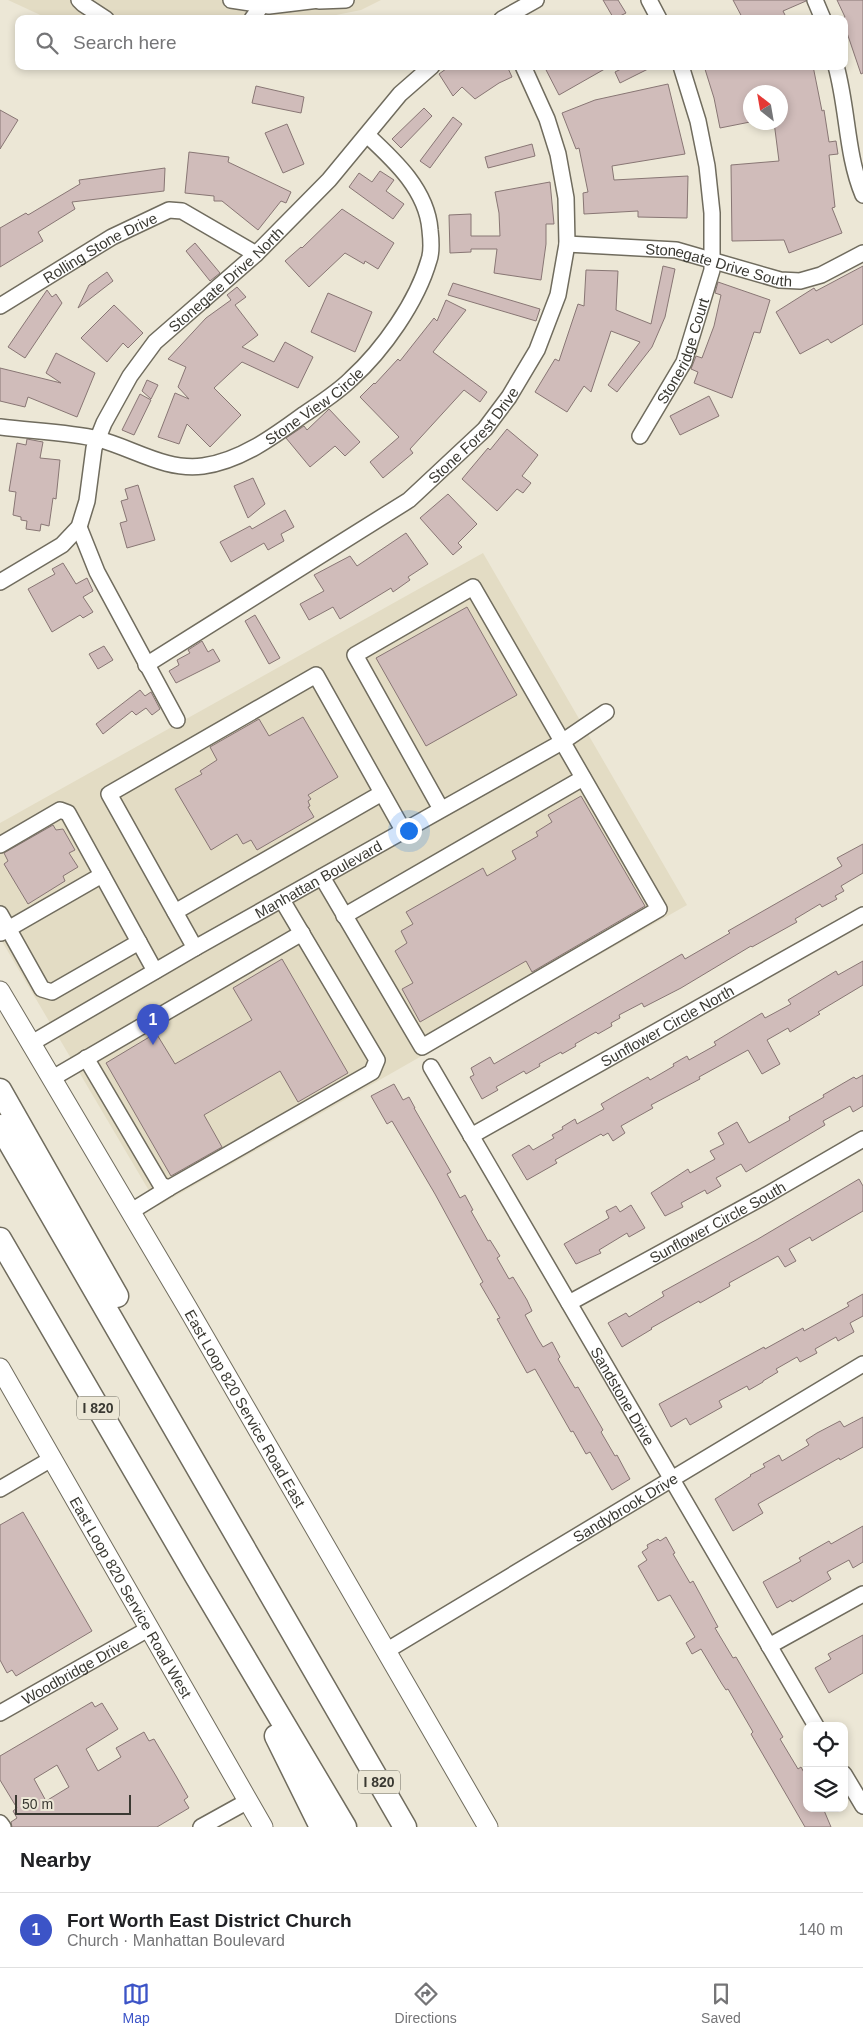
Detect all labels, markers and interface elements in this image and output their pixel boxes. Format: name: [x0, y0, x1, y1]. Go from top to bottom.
search box: [15, 15, 848, 70]
icon: search: [33, 29, 61, 57]
text: Search here: [73, 32, 177, 53]
north arrow: [743, 85, 788, 130]
street label: Rolling Stone Drive: [40, 208, 160, 286]
street label: Stonegate Drive North: [165, 223, 287, 335]
street label: Stonegate Drive South: [645, 240, 793, 289]
street label: Stoneridge Court: [653, 295, 712, 407]
street label: Stone View Circle: [262, 364, 366, 448]
street label: Stone Forest Drive: [424, 384, 521, 486]
your location: [396, 818, 422, 844]
street label: Manhattan Boulevard: [252, 837, 384, 921]
street label: Sunflower Circle North: [597, 981, 737, 1070]
pin: 1: [137, 1004, 169, 1045]
street label: Sunflower Circle South: [646, 1177, 788, 1266]
street label: East Loop 820 Service Road East: [182, 1306, 310, 1511]
street label: Sandstone Drive: [588, 1344, 659, 1448]
road number: I 820: [77, 1396, 119, 1420]
street label: Sandybrook Drive: [570, 1469, 681, 1545]
street label: East Loop 820 Service Road West: [67, 1493, 196, 1701]
street label: Woodbridge Drive: [18, 1634, 131, 1708]
map controls: [803, 1722, 848, 1812]
button: locate: [803, 1722, 848, 1767]
button: layers: [803, 1767, 848, 1812]
road number: I 820: [358, 1770, 400, 1794]
scale bar: [15, 1792, 131, 1815]
text: 50 m: [22, 1796, 53, 1812]
text: Nearby: [20, 1848, 91, 1871]
text: Fort Worth East District Church: [67, 1910, 352, 1931]
text: 1: [32, 1921, 40, 1938]
text: 140 m: [799, 1921, 843, 1938]
text: Church · Manhattan Boulevard: [67, 1932, 285, 1949]
tab: Map: [122, 1980, 150, 2026]
tab: Directions: [395, 1980, 457, 2026]
tab: Saved: [701, 1980, 741, 2026]

